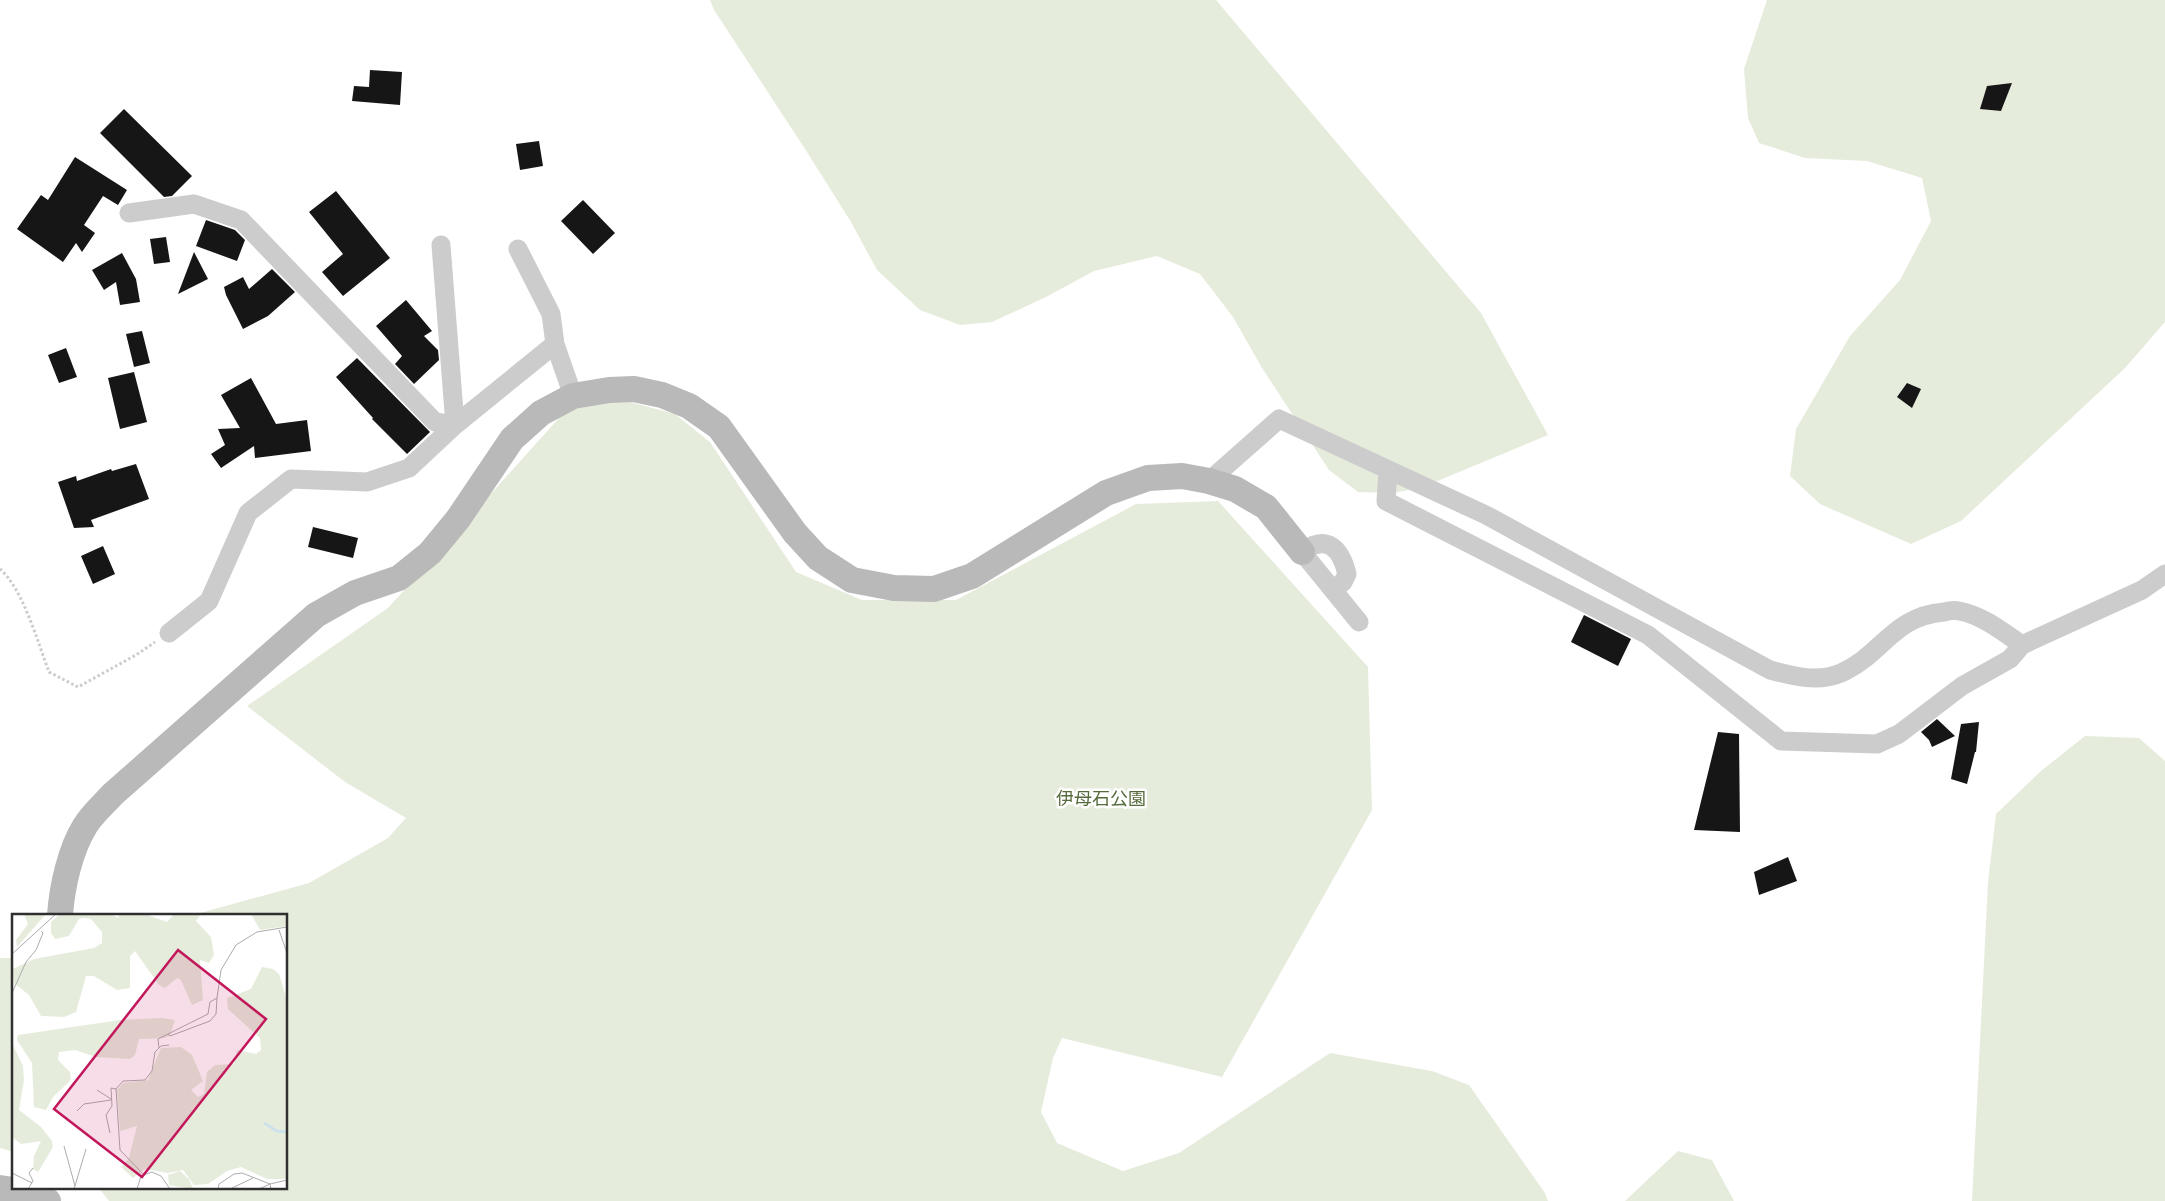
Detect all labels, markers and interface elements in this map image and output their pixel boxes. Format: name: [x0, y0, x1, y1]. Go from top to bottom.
park label: 伊母石公園: [1056, 787, 1146, 809]
inset map: [12, 914, 288, 1188]

